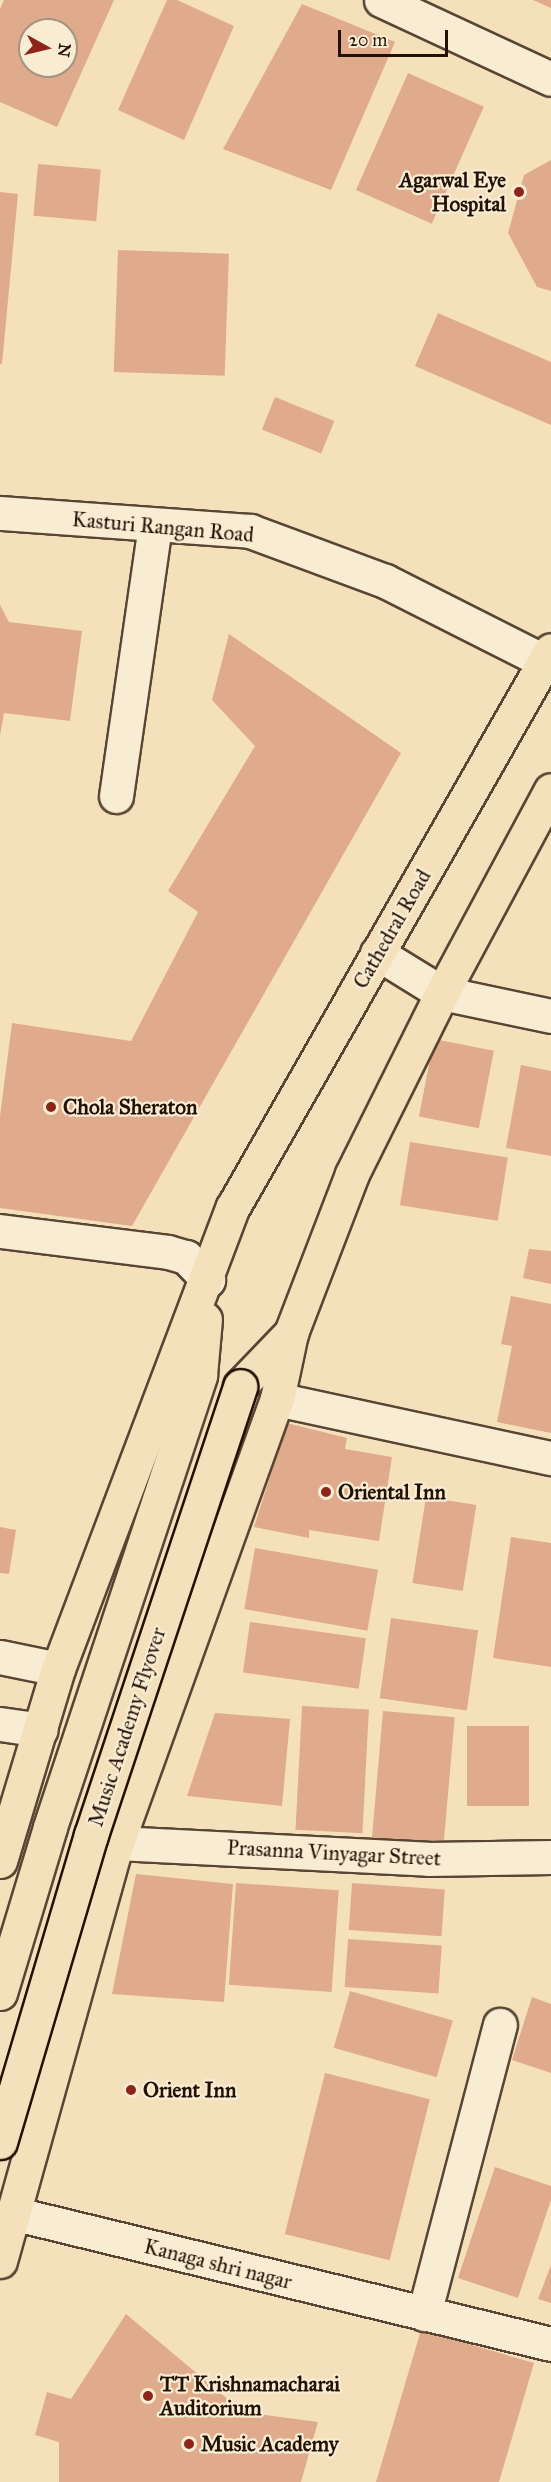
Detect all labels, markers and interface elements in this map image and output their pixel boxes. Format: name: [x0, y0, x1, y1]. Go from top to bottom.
north arrow: [18, 18, 78, 78]
scale bar: [341, 18, 450, 56]
text: 20 m: [349, 29, 387, 51]
text: N: [54, 42, 75, 58]
place label: Agarwal Eye Hospital: [399, 167, 506, 217]
marker: Agarwal Eye Hospital: [510, 183, 528, 201]
street label: Kasturi Rangan Road: [71, 506, 255, 548]
street label: Cathedral Road: [348, 865, 436, 993]
place label: Chola Sheraton: [63, 1094, 197, 1120]
marker: Chola Sheraton: [44, 1100, 58, 1114]
place label: Oriental Inn: [338, 1479, 446, 1505]
marker: Oriental Inn: [319, 1485, 333, 1499]
street label: Music Academy Flyover: [83, 1624, 171, 1830]
street label: Prasanna Vinyagar Street: [226, 1835, 442, 1871]
place label: Orient Inn: [143, 2077, 236, 2103]
marker: Orient Inn: [124, 2083, 138, 2097]
street label: Kanaga shri nagar: [141, 2233, 295, 2295]
place label: TT Krishnamacharai Auditorium: [160, 2371, 340, 2421]
marker: TT Krishnamacharai Auditorium: [141, 2389, 155, 2403]
place label: Music Academy: [201, 2431, 338, 2457]
marker: Music Academy: [182, 2437, 196, 2451]

